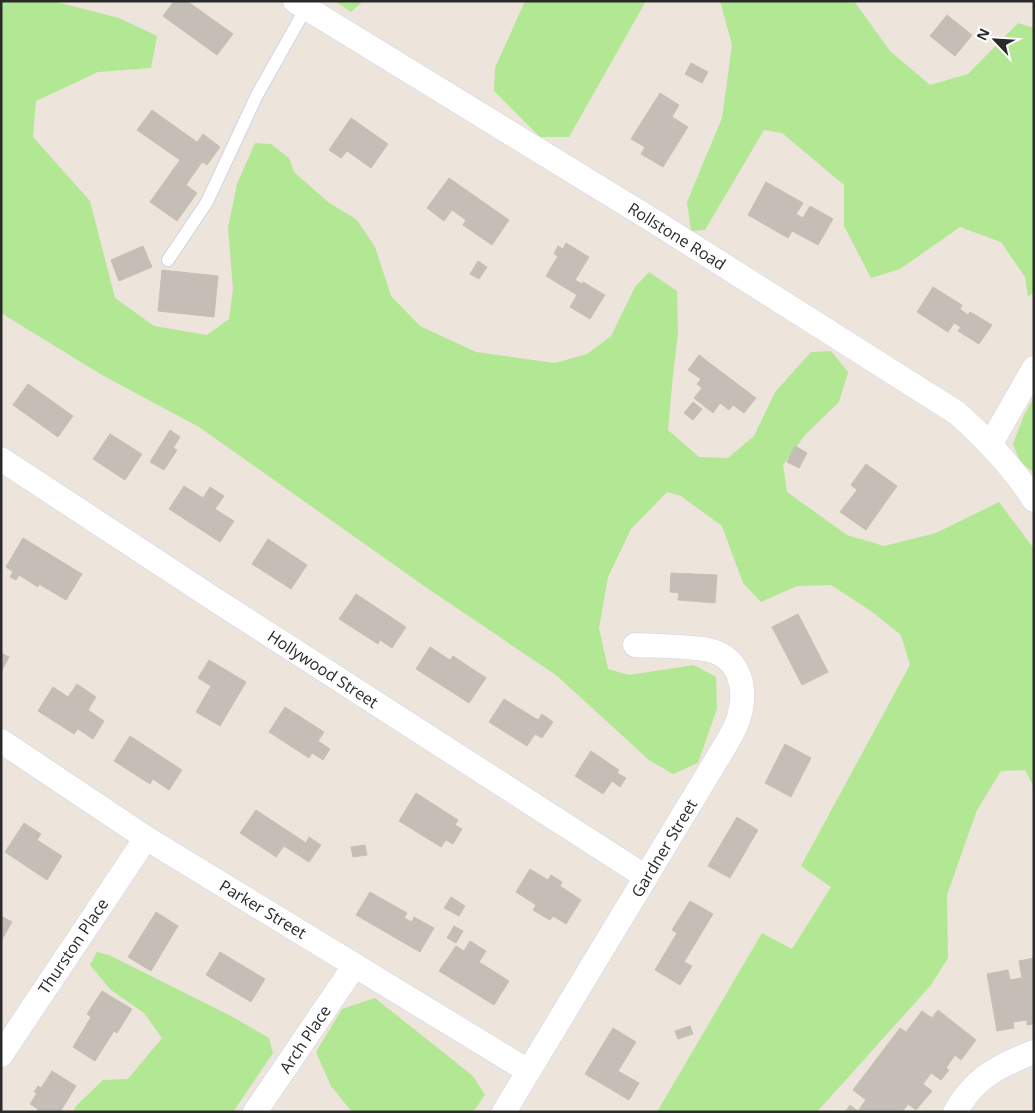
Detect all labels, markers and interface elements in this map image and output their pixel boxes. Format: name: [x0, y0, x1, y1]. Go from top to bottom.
north arrow: [970, 15, 1020, 65]
text: N: [972, 25, 994, 43]
street label: Rollstone Road: [624, 197, 730, 275]
street label: Hollywood Street: [263, 625, 383, 713]
street label: Gardner Street: [626, 794, 702, 901]
street label: Parker Street: [215, 874, 311, 944]
street label: Thurston Place: [33, 894, 113, 998]
street label: Arch Place: [274, 1001, 336, 1077]

